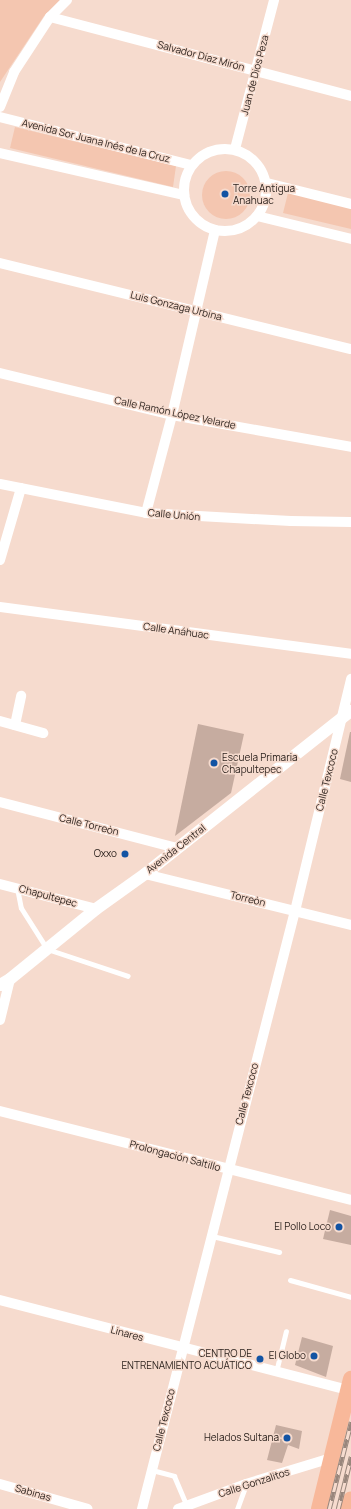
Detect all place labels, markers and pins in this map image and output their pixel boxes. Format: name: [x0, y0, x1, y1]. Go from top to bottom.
place label: Torre Antigua Anahuac: [233, 182, 295, 206]
marker: Torre Antigua Anahuac: [220, 189, 230, 199]
place label: Escuela Primaria Chapultepec: [222, 751, 298, 774]
marker: Escuela Primaria Chapultepec: [209, 758, 219, 768]
place label: Oxxo: [94, 848, 117, 860]
marker: Oxxo: [120, 849, 130, 859]
place label: El Pollo Loco: [274, 1221, 331, 1233]
marker: El Pollo Loco: [334, 1222, 344, 1232]
place label: CENTRO DE ENTRENAMIENTO ACUÁTICO: [121, 1347, 252, 1370]
place label: El Globo: [269, 1350, 306, 1362]
marker: El Globo: [309, 1351, 319, 1361]
marker: CENTRO DE ENTRENAMIENTO ACUÁTICO: [255, 1354, 265, 1364]
place label: Helados Sultana: [204, 1432, 279, 1444]
marker: Helados Sultana: [282, 1433, 292, 1443]

